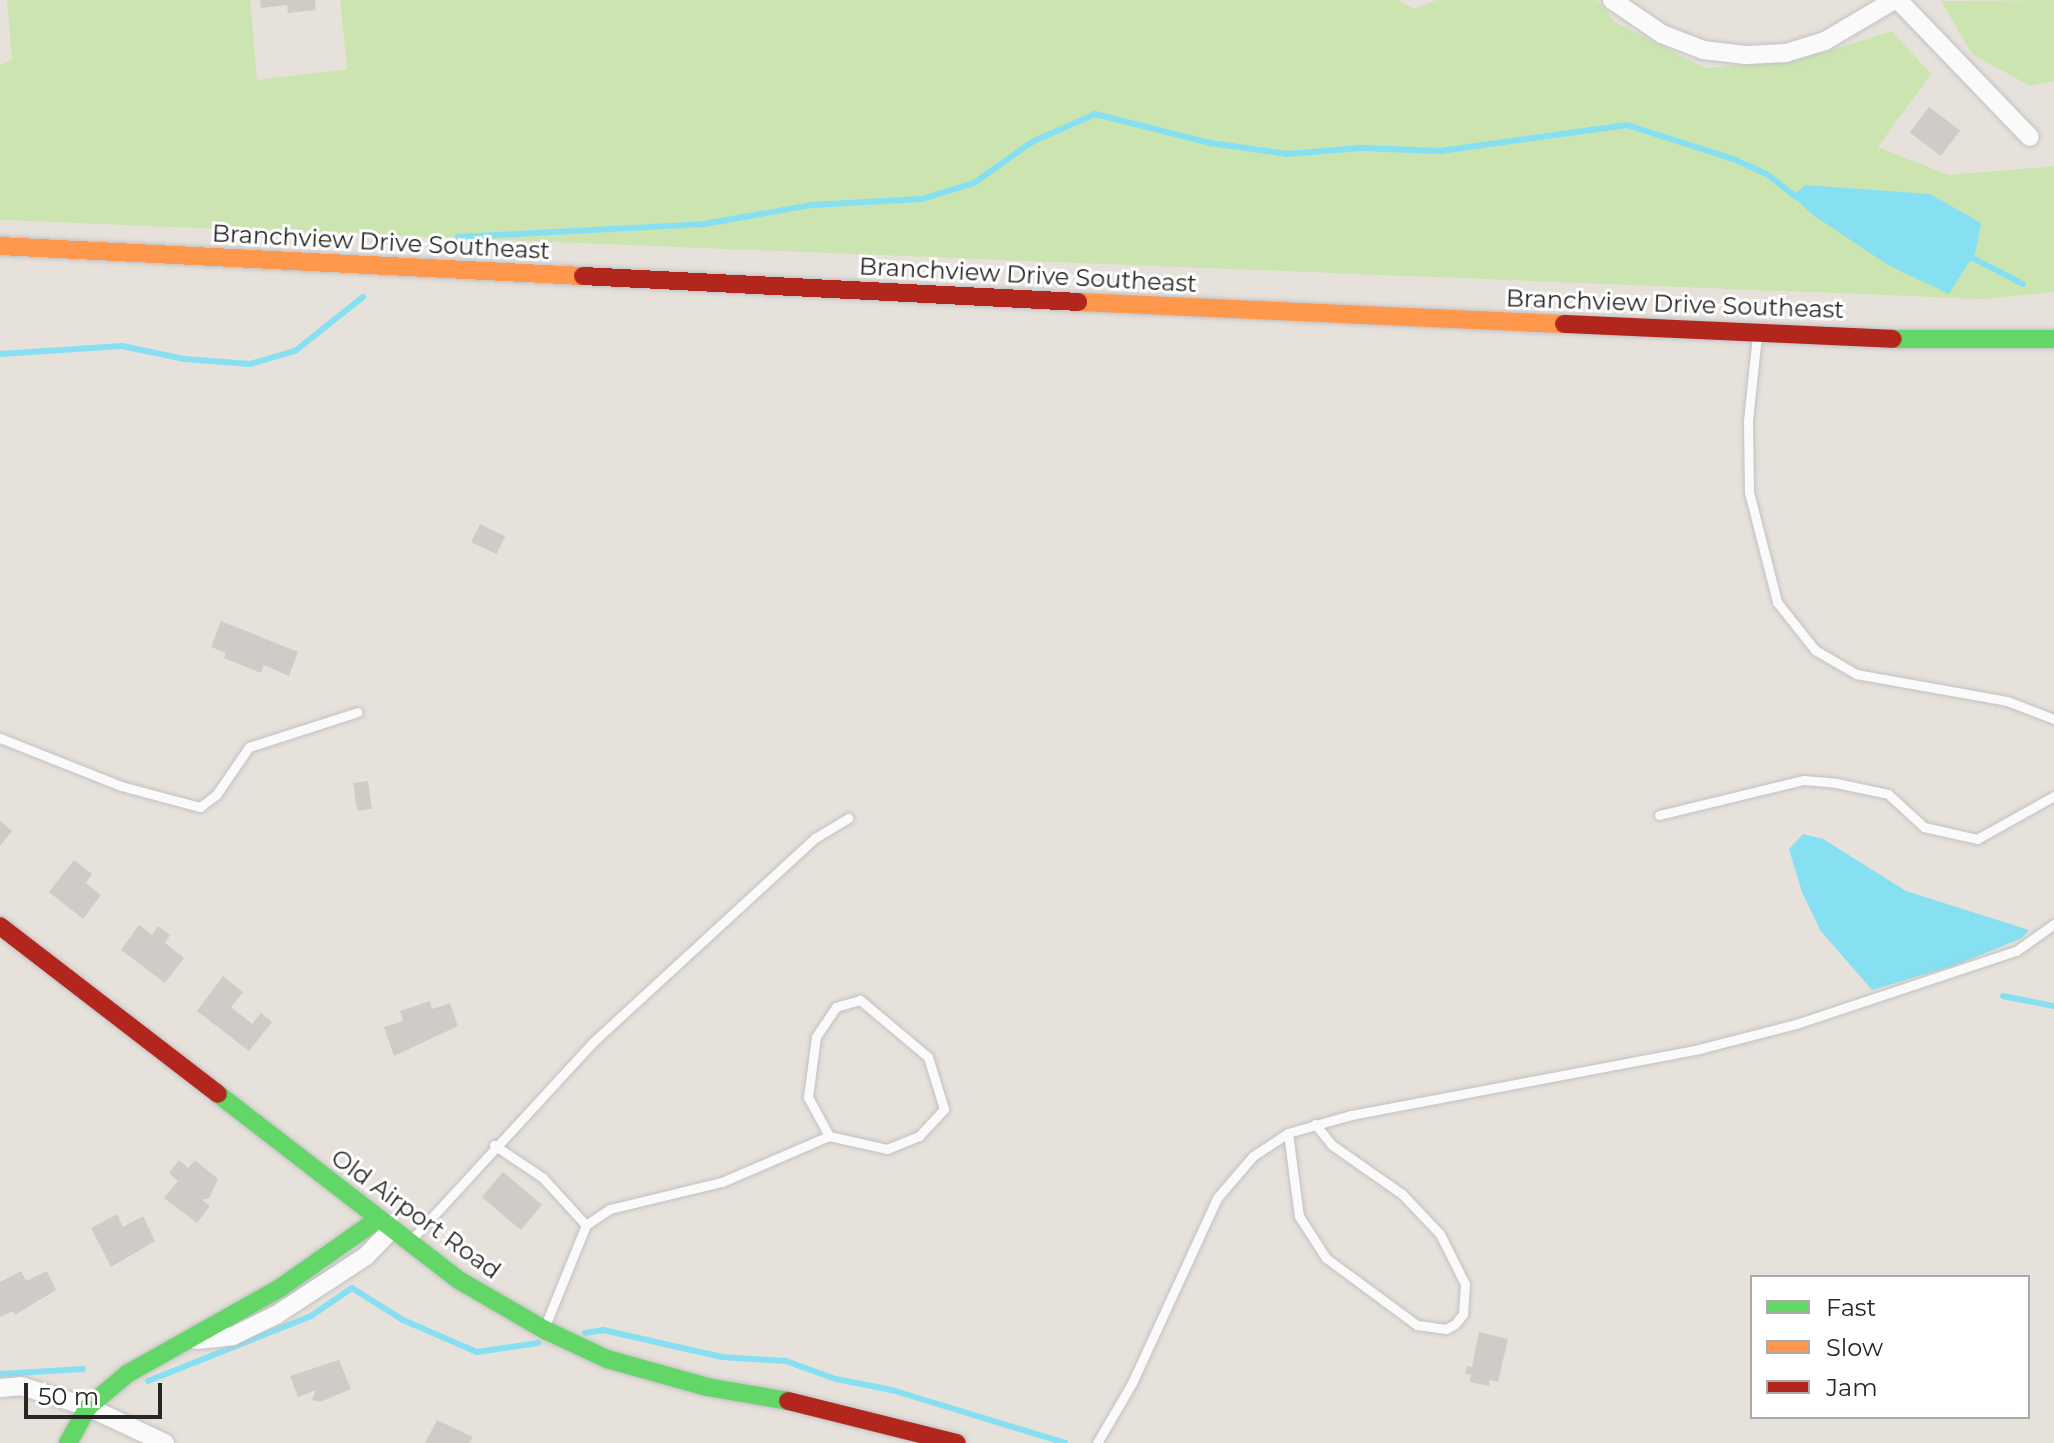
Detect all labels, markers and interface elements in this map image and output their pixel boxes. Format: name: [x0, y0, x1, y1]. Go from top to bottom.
street label: Branchview Drive Southeast: [211, 219, 551, 265]
street label: Branchview Drive Southeast: [858, 252, 1198, 298]
street label: Branchview Drive Southeast: [1505, 284, 1845, 324]
street label: Old Airport Road: [326, 1143, 506, 1285]
legend: [1750, 1275, 2030, 1419]
text: Fast: [1826, 1293, 1876, 1322]
text: Slow: [1826, 1333, 1883, 1362]
scale bar: [28, 1367, 166, 1417]
text: Jam: [1826, 1373, 1878, 1402]
text: 50 m: [38, 1382, 99, 1411]

